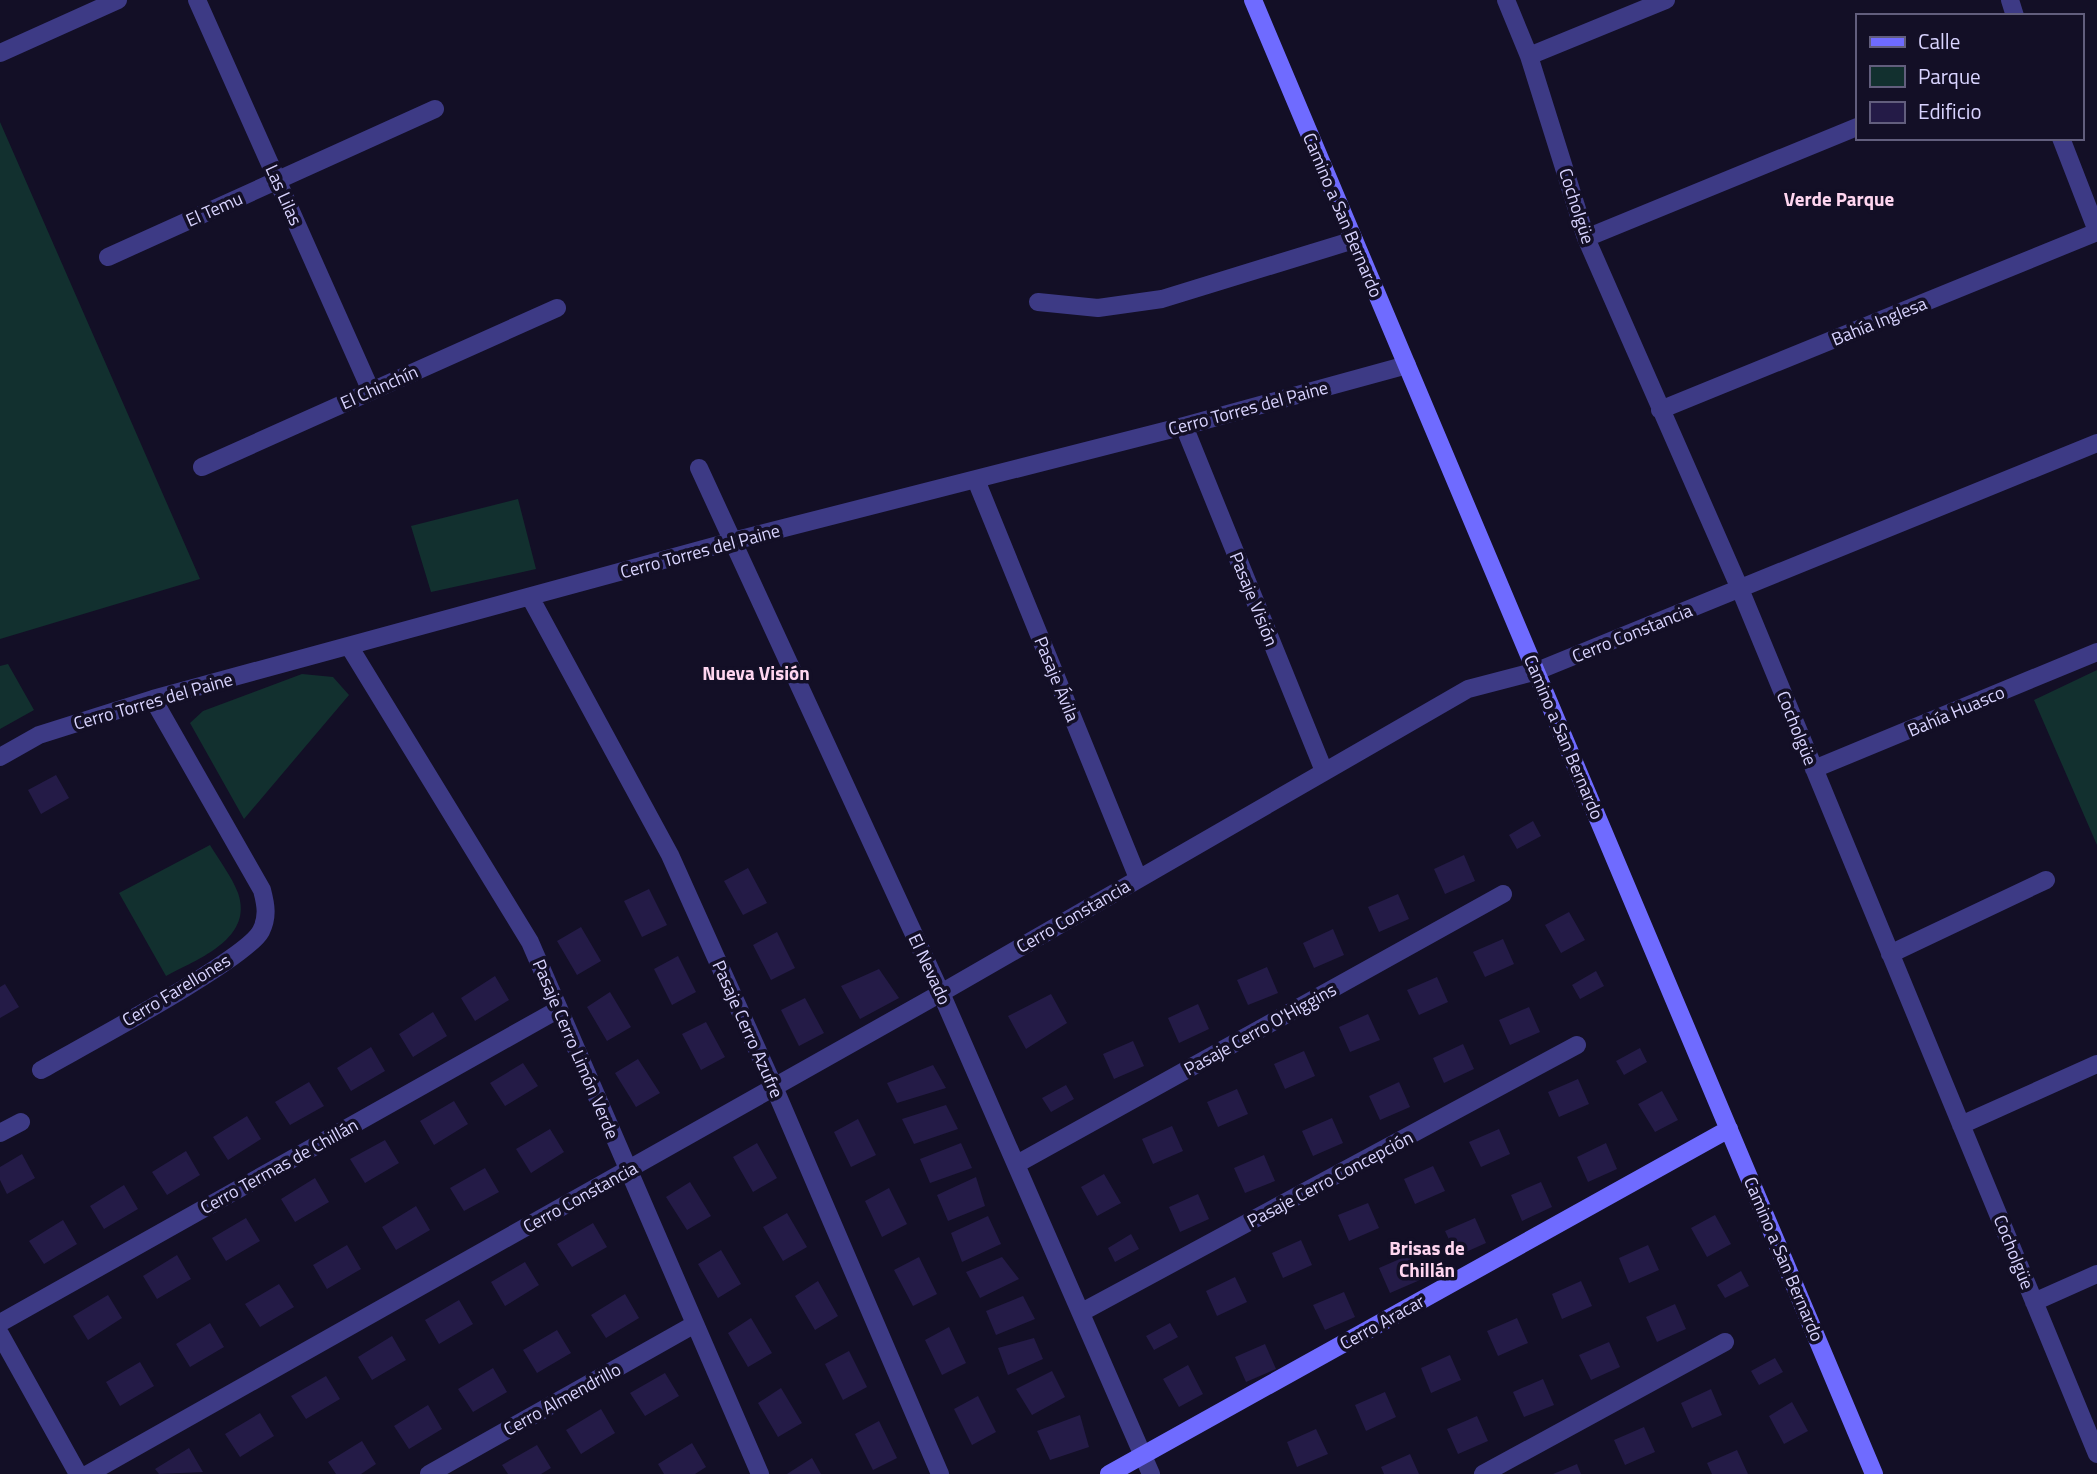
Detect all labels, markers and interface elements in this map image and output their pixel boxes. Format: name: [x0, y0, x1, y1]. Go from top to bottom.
legend: [1856, 14, 2083, 140]
text: Calle: [1918, 25, 1960, 57]
text: Parque: [1918, 60, 1981, 92]
text: Edificio: [1918, 95, 1982, 127]
street label: Camino a San Bernardo: [1296, 129, 1390, 301]
street label: Las Lilas: [259, 160, 309, 230]
street label: Cocholgüe: [1552, 165, 1602, 247]
district label: Verde Parque: [1784, 184, 1894, 213]
street label: El Temu: [181, 185, 247, 233]
street label: Bahía Inglesa: [1827, 290, 1931, 352]
street label: El Chinchín: [336, 358, 422, 416]
street label: Cerro Torres del Paine: [1165, 374, 1331, 442]
street label: Cerro Torres del Paine: [617, 517, 783, 585]
street label: Pasaje Visión: [1223, 548, 1285, 650]
street label: Cerro Constancia: [1568, 597, 1696, 669]
street label: Pasaje Ávila: [1028, 632, 1086, 726]
street label: Camino a San Bernardo: [1517, 651, 1611, 823]
district label: Nueva Visión: [702, 658, 810, 687]
street label: Cerro Torres del Paine: [70, 665, 236, 737]
street label: Bahía Huasco: [1903, 678, 2009, 744]
street label: Cocholgüe: [1770, 687, 1824, 769]
street label: Cerro Constancia: [1011, 872, 1135, 960]
street label: El Nevado: [902, 929, 958, 1009]
street label: Cerro Farellones: [117, 947, 235, 1033]
street label: Pasaje Cerro Limón Verde: [526, 955, 626, 1143]
street label: Pasaje Cerro Azufre: [706, 956, 790, 1102]
street label: Pasaje Cerro O'Higgins: [1179, 976, 1341, 1082]
street label: Cerro Termas de Chillán: [195, 1111, 363, 1221]
street label: Pasaje Cerro Concepción: [1242, 1124, 1418, 1234]
street label: Cerro Constancia: [518, 1154, 642, 1240]
street label: Camino a San Bernardo: [1737, 1173, 1831, 1345]
street label: Cocholgüe: [1987, 1211, 2041, 1293]
district label: Brisas de Chillán: [1389, 1233, 1465, 1284]
street label: Cerro Aracar: [1335, 1288, 1429, 1356]
street label: Cerro Almendrillo: [498, 1356, 626, 1442]

